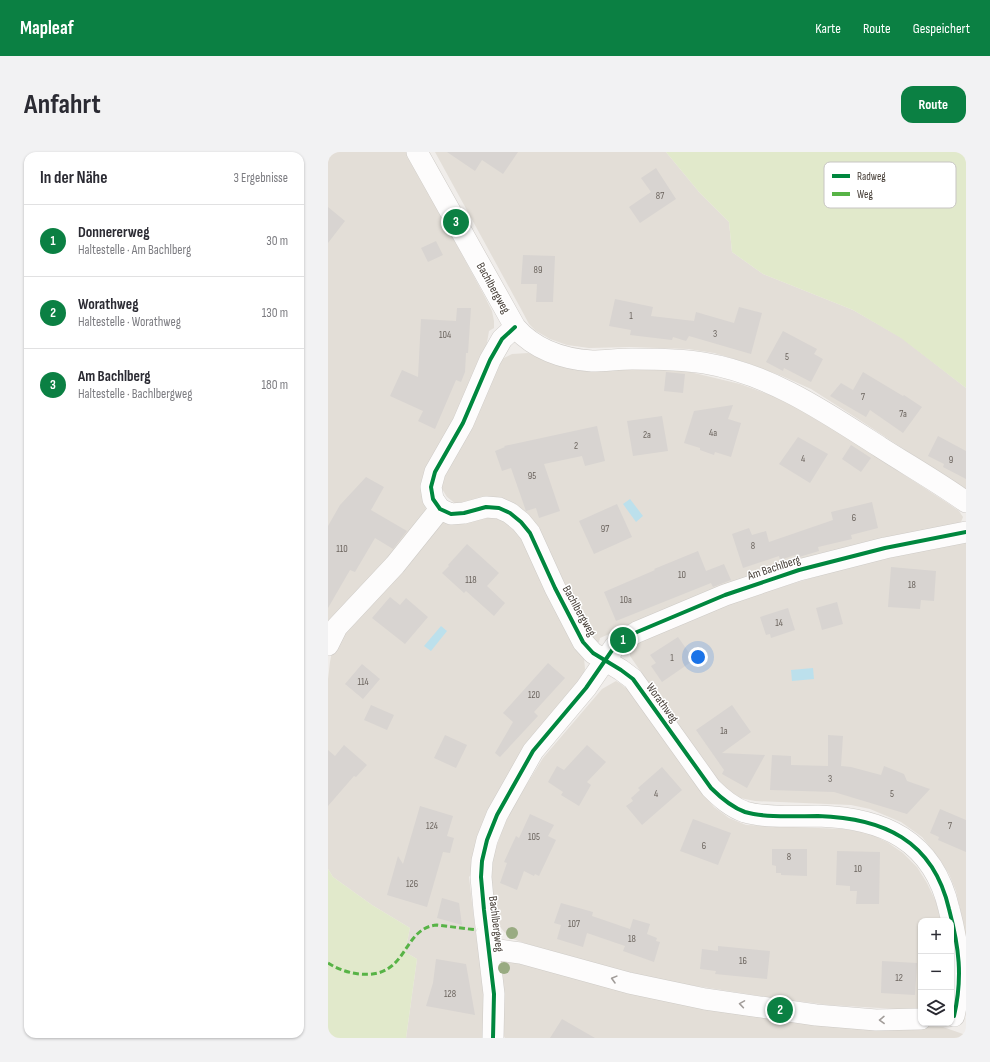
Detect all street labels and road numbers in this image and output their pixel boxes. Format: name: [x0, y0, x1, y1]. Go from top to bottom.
street label: Bachlbergweg: [473, 260, 513, 316]
street label: Am Bachlberg: [745, 552, 803, 584]
street label: Bachlbergweg: [559, 583, 599, 639]
street label: Worathweg: [643, 680, 682, 726]
street label: Bachlbergweg: [485, 895, 507, 953]

